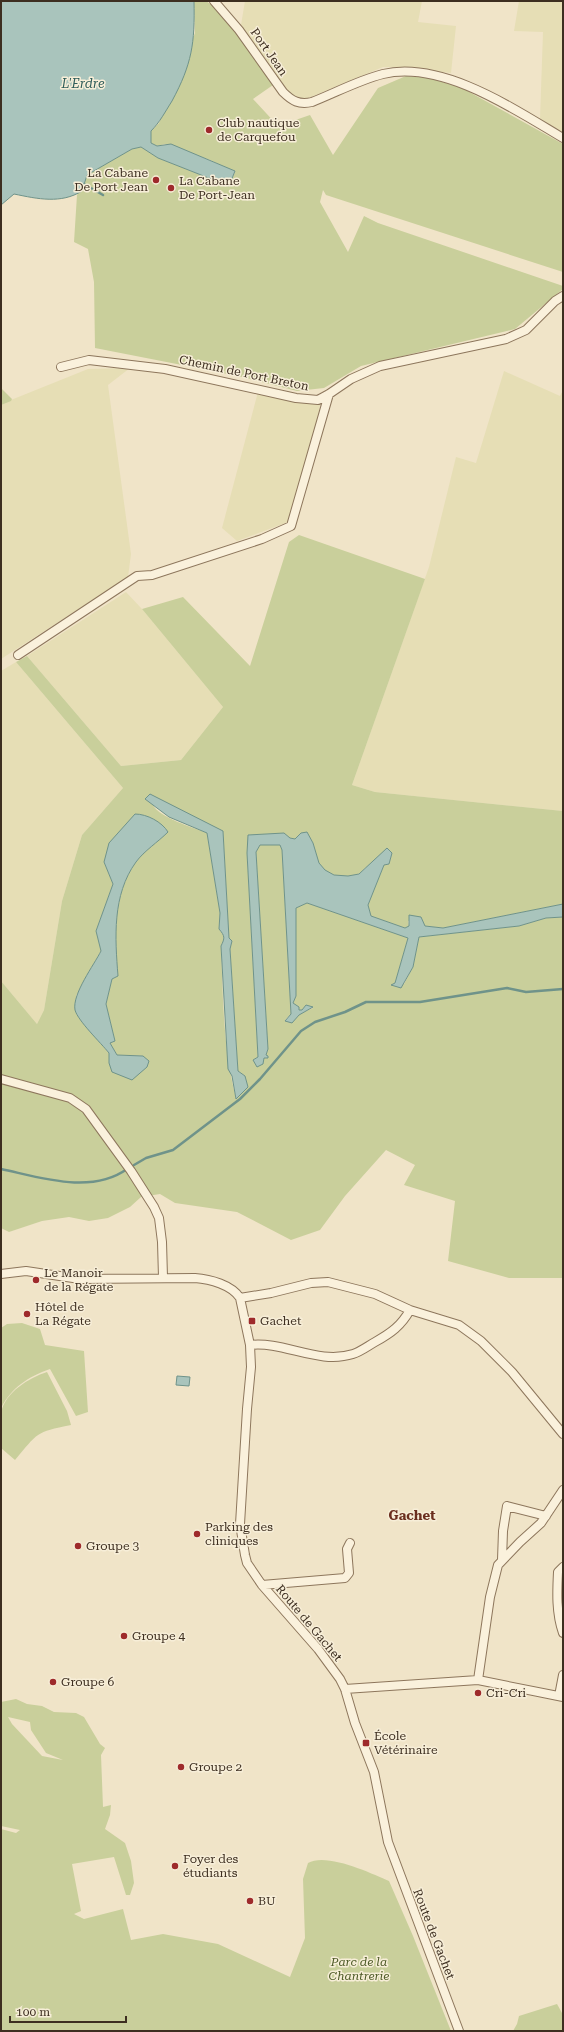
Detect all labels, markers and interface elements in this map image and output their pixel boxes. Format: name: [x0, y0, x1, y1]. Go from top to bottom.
street label: Port Jean: [248, 26, 291, 79]
water label: L'Erdre: [60, 76, 105, 91]
place label: Club nautique de Carquefou: [217, 116, 300, 144]
marker: Club nautique de Carquefou: [204, 125, 214, 135]
place label: La Cabane De Port Jean: [74, 166, 148, 194]
place label: La Cabane De Port-Jean: [179, 174, 255, 202]
marker: La Cabane De Port Jean: [151, 175, 161, 185]
marker: La Cabane De Port-Jean: [166, 183, 176, 193]
street label: Chemin de Port Breton: [178, 352, 310, 394]
place label: Le Manoir de la Régate: [44, 1266, 114, 1294]
marker: Le Manoir de la Régate: [31, 1275, 41, 1285]
place label: Hôtel de La Régate: [35, 1300, 91, 1328]
marker: Hôtel de La Régate: [22, 1309, 32, 1319]
place label: Gachet: [260, 1314, 302, 1328]
marker: Gachet: [247, 1316, 257, 1326]
district label: Gachet: [389, 1508, 436, 1523]
place label: Parking des cliniques: [205, 1520, 273, 1548]
marker: Parking des cliniques: [192, 1529, 202, 1539]
place label: Groupe 3: [86, 1539, 140, 1553]
marker: Groupe 3: [73, 1541, 83, 1551]
street label: Route de Gachet: [273, 1582, 345, 1665]
place label: Groupe 4: [132, 1629, 186, 1643]
marker: Groupe 4: [119, 1631, 129, 1641]
place label: Groupe 6: [61, 1675, 115, 1689]
marker: Groupe 6: [48, 1677, 58, 1687]
place label: Cri-Cri: [486, 1686, 526, 1700]
marker: Cri-Cri: [473, 1688, 483, 1698]
place label: École Vétérinaire: [374, 1729, 438, 1757]
marker: École Vétérinaire: [361, 1738, 371, 1748]
place label: Groupe 2: [189, 1760, 243, 1774]
marker: Groupe 2: [176, 1762, 186, 1772]
place label: Foyer des étudiants: [183, 1852, 238, 1880]
marker: Foyer des étudiants: [170, 1861, 180, 1871]
street label: Route de Gachet: [410, 1887, 458, 1982]
place label: BU: [258, 1894, 276, 1908]
marker: BU: [245, 1896, 255, 1906]
park label: Parc de la Chantrerie: [329, 1955, 389, 1983]
scale bar: [10, 1998, 126, 2024]
text: 100 m: [16, 2005, 50, 2019]

